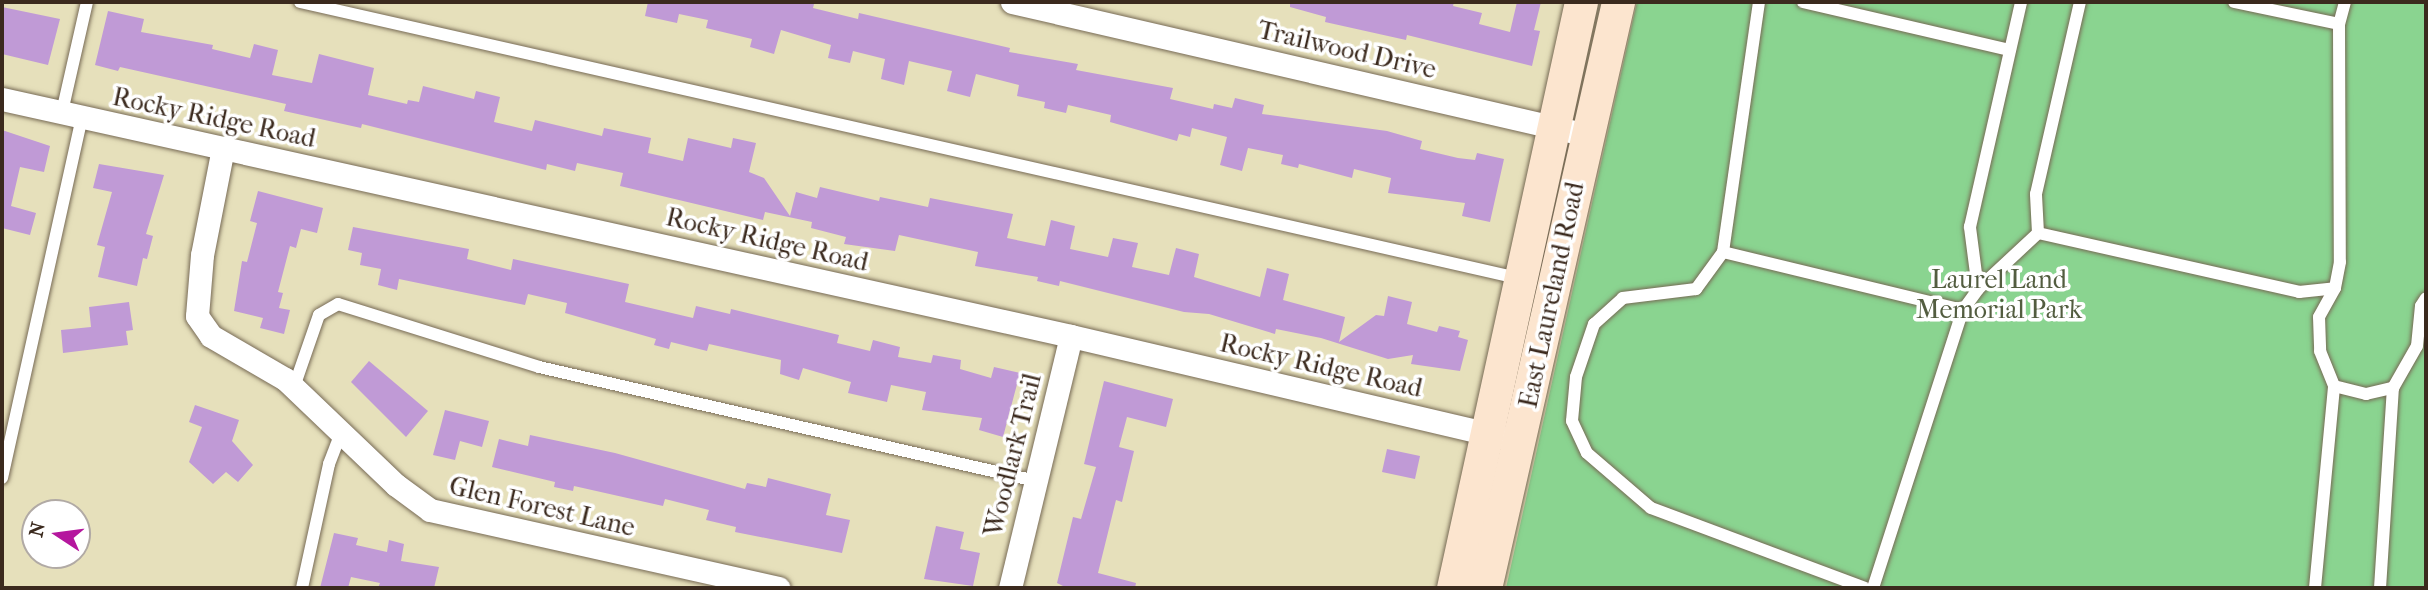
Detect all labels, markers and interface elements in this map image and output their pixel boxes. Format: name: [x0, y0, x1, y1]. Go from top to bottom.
street label: Trailwood Drive: [1255, 14, 1439, 86]
street label: Rocky Ridge Road: [110, 81, 318, 155]
street label: East Laureland Road: [1513, 179, 1591, 411]
street label: Rocky Ridge Road: [663, 202, 871, 278]
park label: Laurel Land Memorial Park: [1916, 264, 2082, 326]
street label: Rocky Ridge Road: [1217, 328, 1425, 404]
street label: Woodlark Trail: [978, 370, 1048, 540]
street label: Glen Forest Lane: [446, 470, 638, 544]
north arrow: [21, 499, 91, 569]
text: N: [25, 520, 50, 539]

